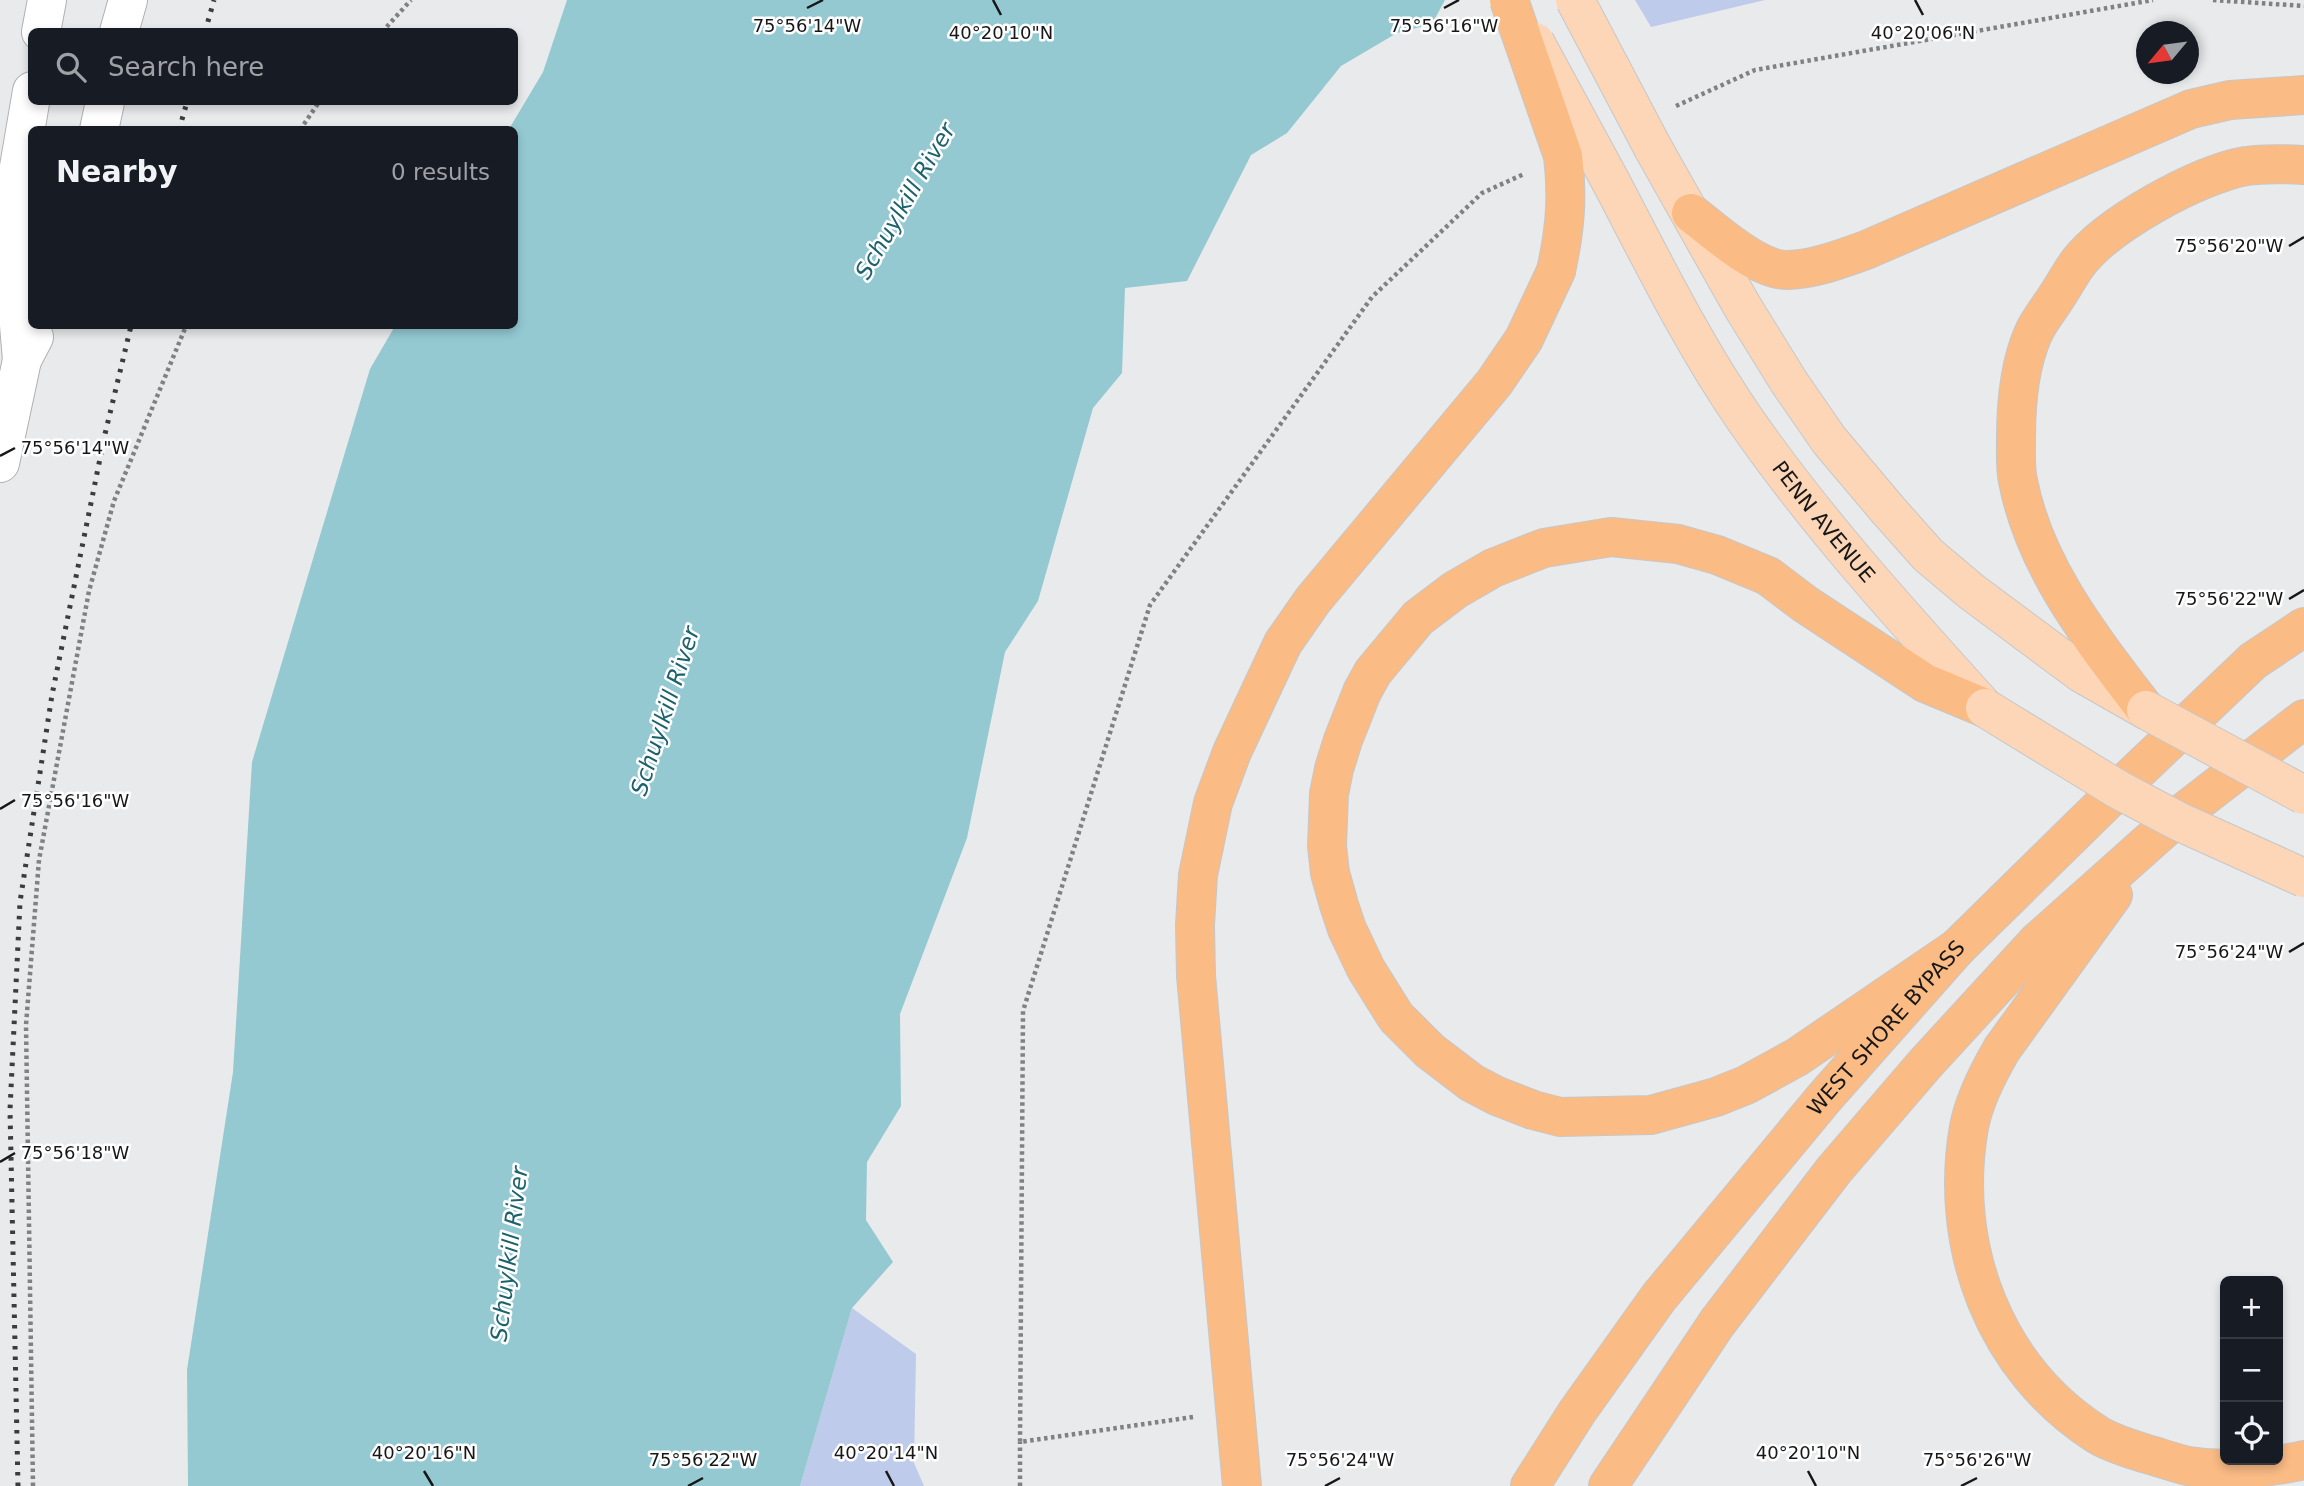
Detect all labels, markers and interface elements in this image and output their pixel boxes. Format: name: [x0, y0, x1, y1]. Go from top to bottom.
text: 75°56'14"W: [753, 15, 862, 36]
text: 75°56'16"W: [1390, 15, 1499, 36]
north arrow: [2136, 21, 2199, 84]
text: 40°20'10"N: [949, 22, 1053, 43]
text: 40°20'06"N: [1871, 22, 1975, 43]
search box: [28, 28, 518, 105]
icon: search: [52, 48, 90, 86]
text: Search here: [108, 52, 264, 82]
water label: Schuylkill River: [850, 117, 961, 284]
text: Nearby: [56, 154, 178, 189]
text: 0 results: [391, 159, 490, 185]
text: 75°56'20"W: [2175, 235, 2284, 256]
text: 75°56'14"W: [21, 437, 130, 458]
street label: PENN AVENUE: [1767, 457, 1880, 587]
text: 75°56'22"W: [2175, 588, 2284, 609]
water label: Schuylkill River: [625, 622, 705, 799]
text: 75°56'16"W: [21, 790, 130, 811]
street label: WEST SHORE BYPASS: [1803, 936, 1970, 1121]
text: 75°56'24"W: [2175, 941, 2284, 962]
text: 75°56'18"W: [21, 1142, 130, 1163]
water label: Schuylkill River: [485, 1164, 533, 1343]
map controls: [2220, 1276, 2283, 1465]
button: +: [2220, 1276, 2283, 1339]
button: −: [2220, 1339, 2283, 1402]
button: locate: [2220, 1402, 2283, 1465]
text: 40°20'16"N: [372, 1442, 476, 1463]
text: 40°20'14"N: [834, 1442, 938, 1463]
text: 40°20'10"N: [1756, 1442, 1860, 1463]
text: 75°56'22"W: [649, 1449, 758, 1470]
text: 75°56'24"W: [1286, 1449, 1395, 1470]
text: 75°56'26"W: [1923, 1449, 2032, 1470]

